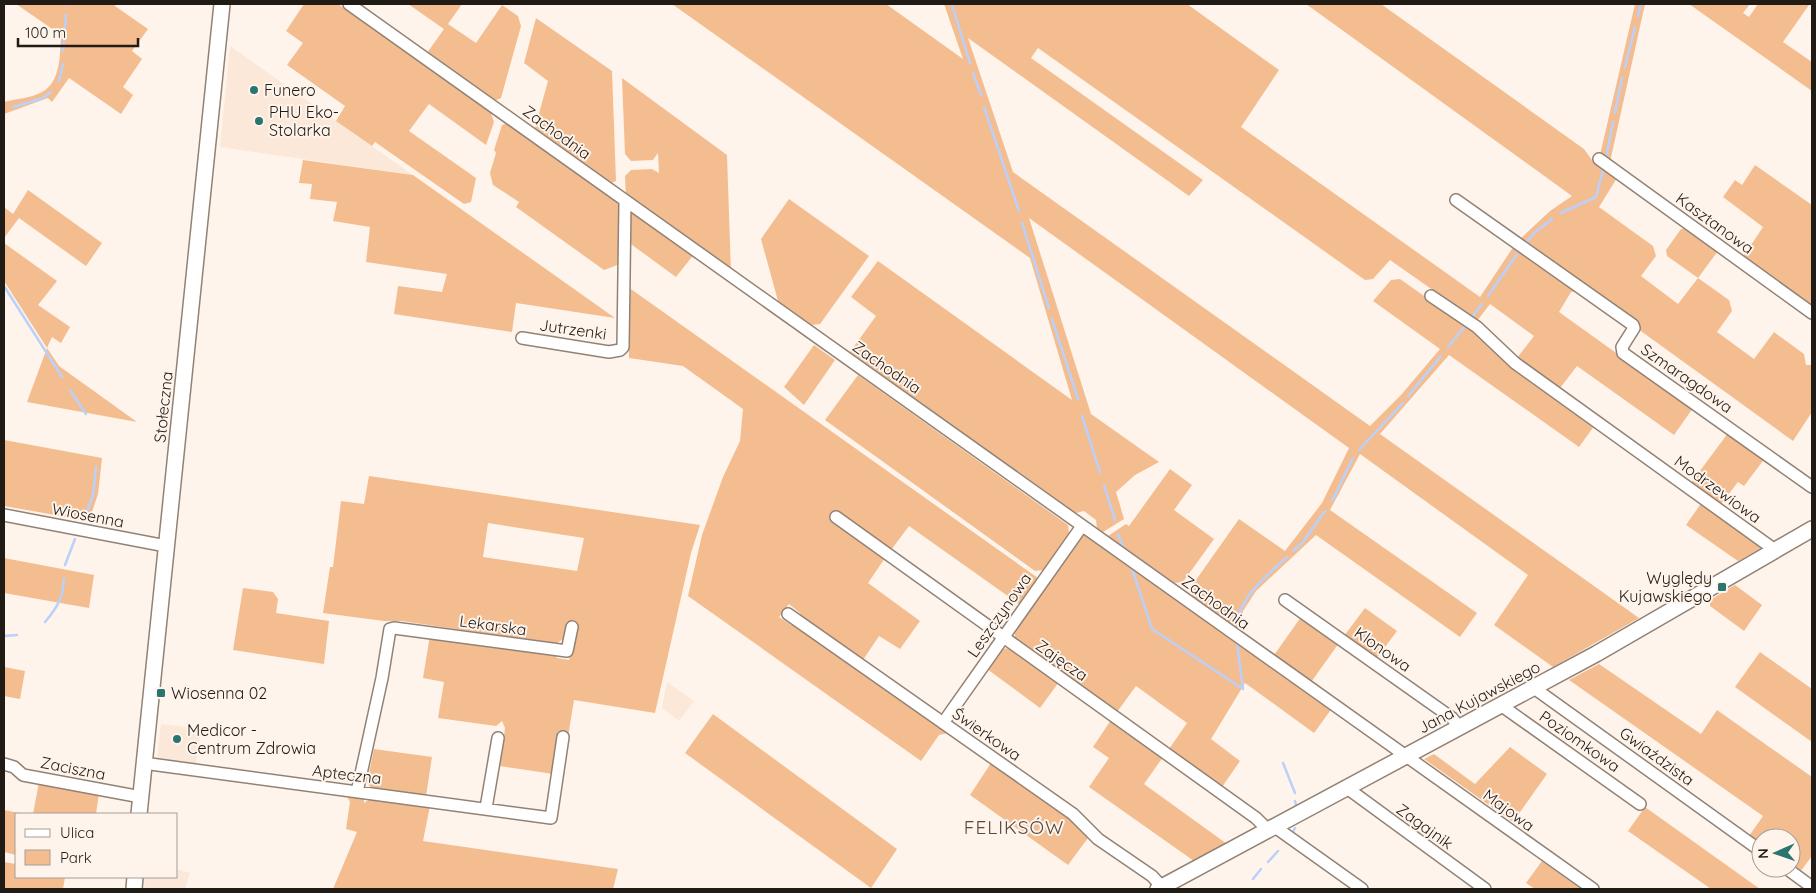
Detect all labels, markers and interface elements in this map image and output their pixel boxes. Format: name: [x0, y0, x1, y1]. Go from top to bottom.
scale bar: [18, 15, 138, 47]
text: 100 m: [25, 23, 66, 42]
place label: Funero: [264, 80, 316, 100]
marker: Funero: [248, 84, 260, 96]
street label: Zachodnia: [519, 101, 595, 163]
place label: PHU Eko- Stolarka: [269, 102, 339, 140]
marker: PHU Eko- Stolarka: [253, 115, 265, 127]
street label: Kasztanowa: [1672, 188, 1758, 258]
street label: Jutrzenki: [538, 314, 608, 344]
street label: Zachodnia: [849, 336, 925, 398]
street label: Szmaragdowa: [1637, 339, 1737, 417]
street label: Stołeczna: [149, 370, 177, 444]
street label: Modrzewiowa: [1671, 451, 1765, 527]
street label: Wiosenna: [50, 498, 126, 532]
place label: Wyględy Kujawskiego: [1619, 568, 1712, 606]
street label: Leszczynowa: [963, 569, 1035, 661]
street label: Zachodnia: [1178, 571, 1254, 633]
marker: Wyględy Kujawskiego: [1716, 581, 1728, 593]
street label: Lekarska: [458, 610, 528, 640]
street label: Klonowa: [1351, 622, 1415, 676]
street label: Zajęcza: [1032, 635, 1092, 685]
street label: Jana Kujawskiego: [1414, 656, 1544, 738]
place label: Wiosenna 02: [171, 683, 267, 703]
marker: Wiosenna 02: [155, 687, 167, 699]
street label: Świerkowa: [949, 703, 1025, 765]
street label: Poziomkowa: [1536, 706, 1624, 776]
place label: Medicor - Centrum Zdrowia: [187, 720, 316, 758]
street label: Gwiaździsta: [1616, 722, 1698, 790]
marker: Medicor - Centrum Zdrowia: [171, 733, 183, 745]
street label: Zaciszna: [39, 752, 107, 784]
street label: Apteczna: [311, 760, 383, 788]
street label: Majowa: [1479, 785, 1539, 835]
street label: Zagajnik: [1393, 799, 1457, 853]
legend: [15, 813, 178, 878]
district label: FELIKSÓW: [964, 815, 1064, 839]
text: Ulica: [60, 823, 94, 842]
north arrow: [1751, 828, 1801, 878]
text: Park: [60, 848, 92, 867]
text: N: [1754, 848, 1772, 859]

